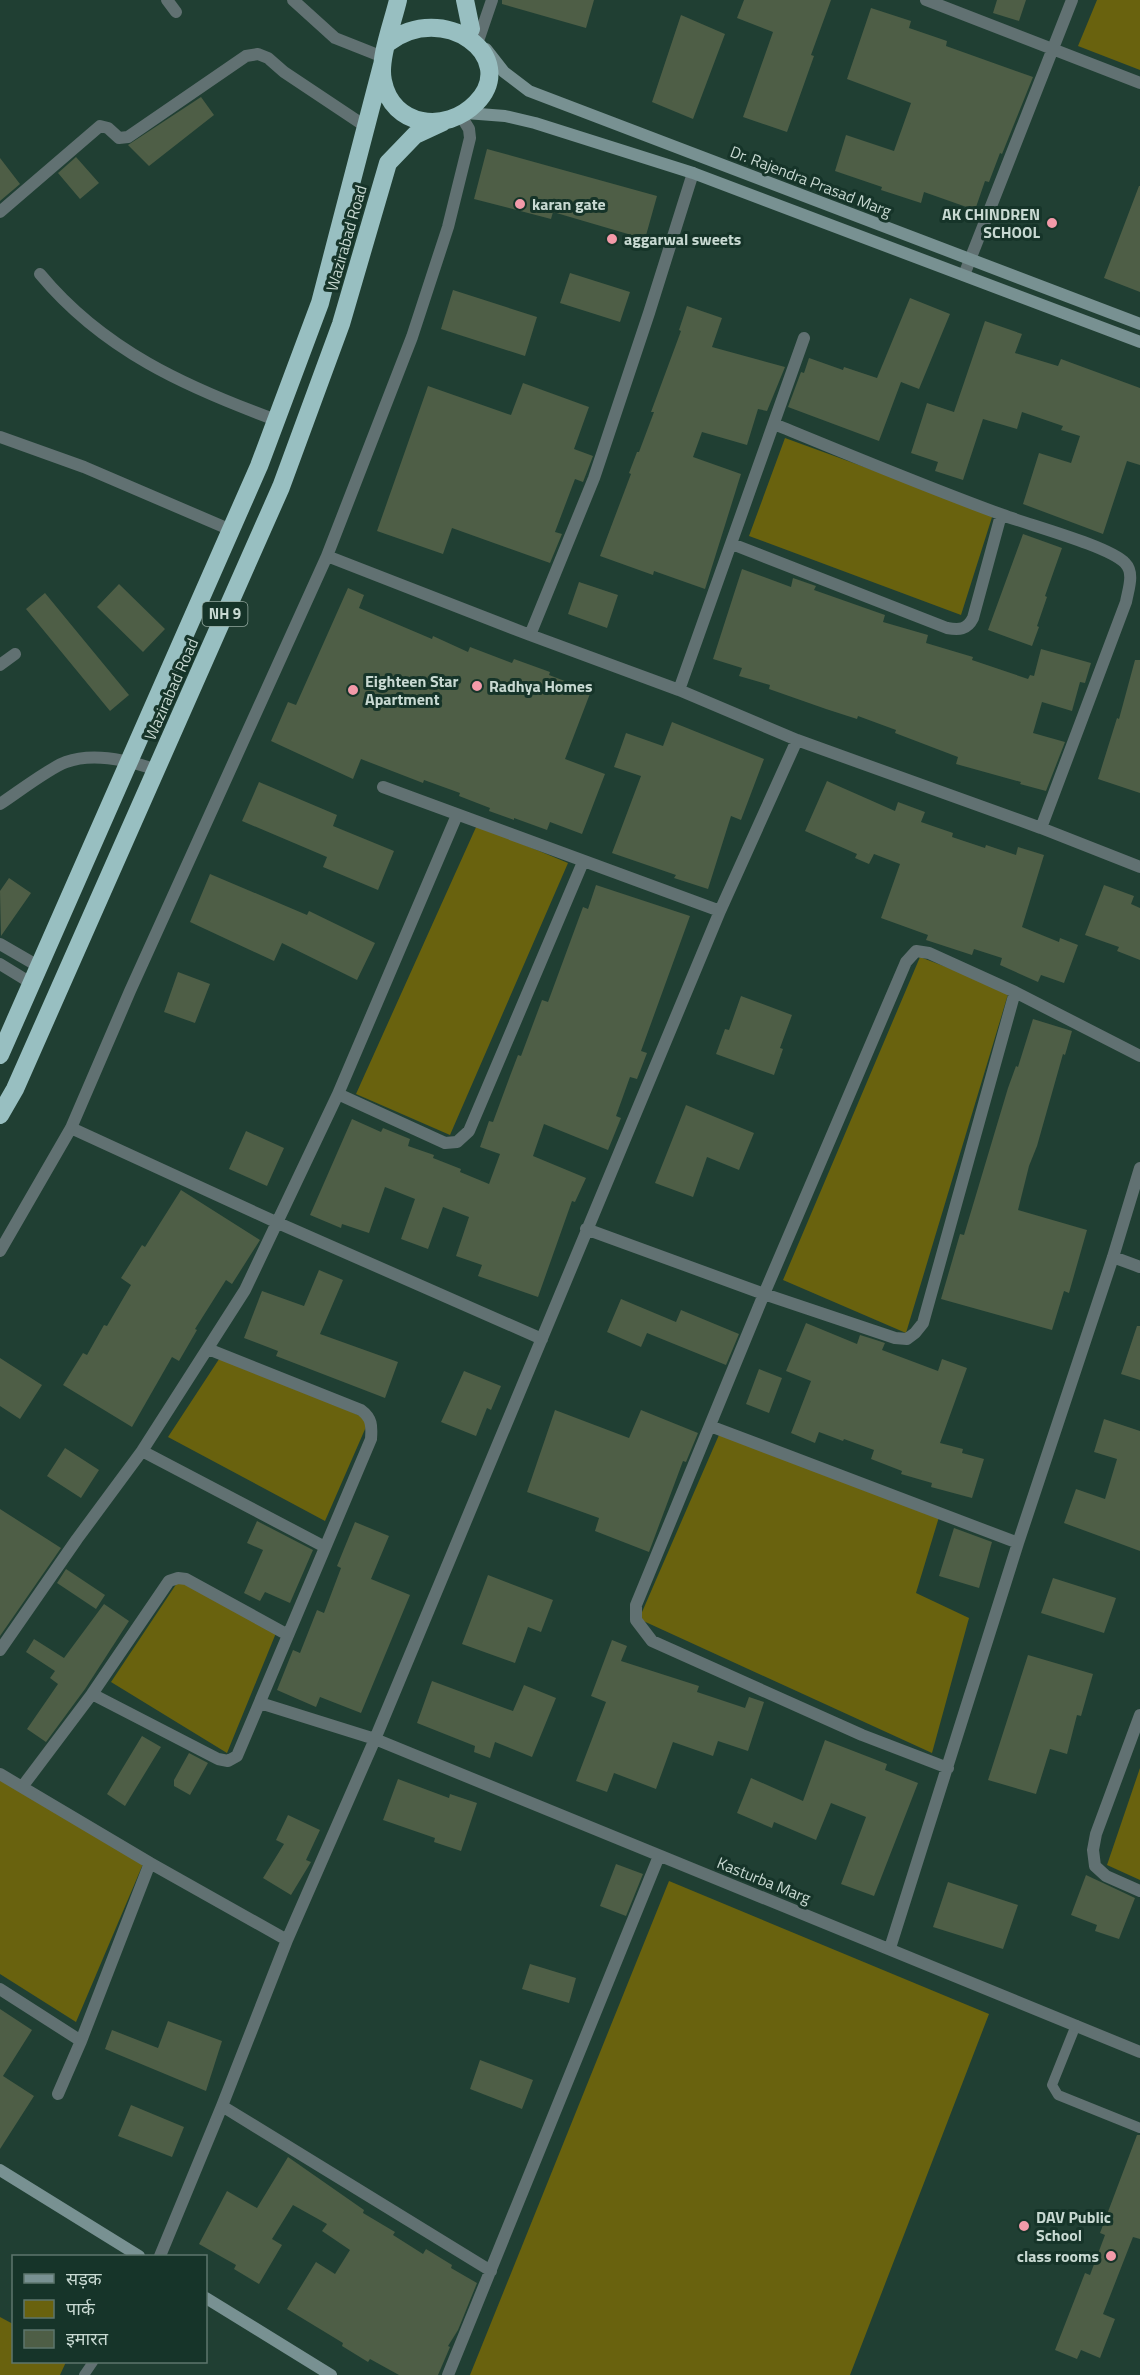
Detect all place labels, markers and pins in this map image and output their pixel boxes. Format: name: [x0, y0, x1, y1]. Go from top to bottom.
place label: karan gate: [532, 192, 606, 216]
marker: karan gate: [513, 197, 527, 211]
place label: AK CHINDREN SCHOOL: [942, 202, 1040, 244]
marker: AK CHINDREN SCHOOL: [1045, 216, 1059, 230]
place label: aggarwal sweets: [624, 227, 741, 251]
marker: aggarwal sweets: [605, 232, 619, 246]
place label: Eighteen Star Apartment: [365, 669, 459, 711]
place label: Radhya Homes: [489, 674, 593, 698]
marker: Radhya Homes: [470, 679, 484, 693]
marker: Eighteen Star Apartment: [346, 683, 360, 697]
place label: DAV Public School: [1036, 2205, 1111, 2247]
marker: DAV Public School: [1017, 2219, 1031, 2233]
place label: class rooms: [1017, 2244, 1099, 2268]
marker: class rooms: [1104, 2249, 1118, 2263]

